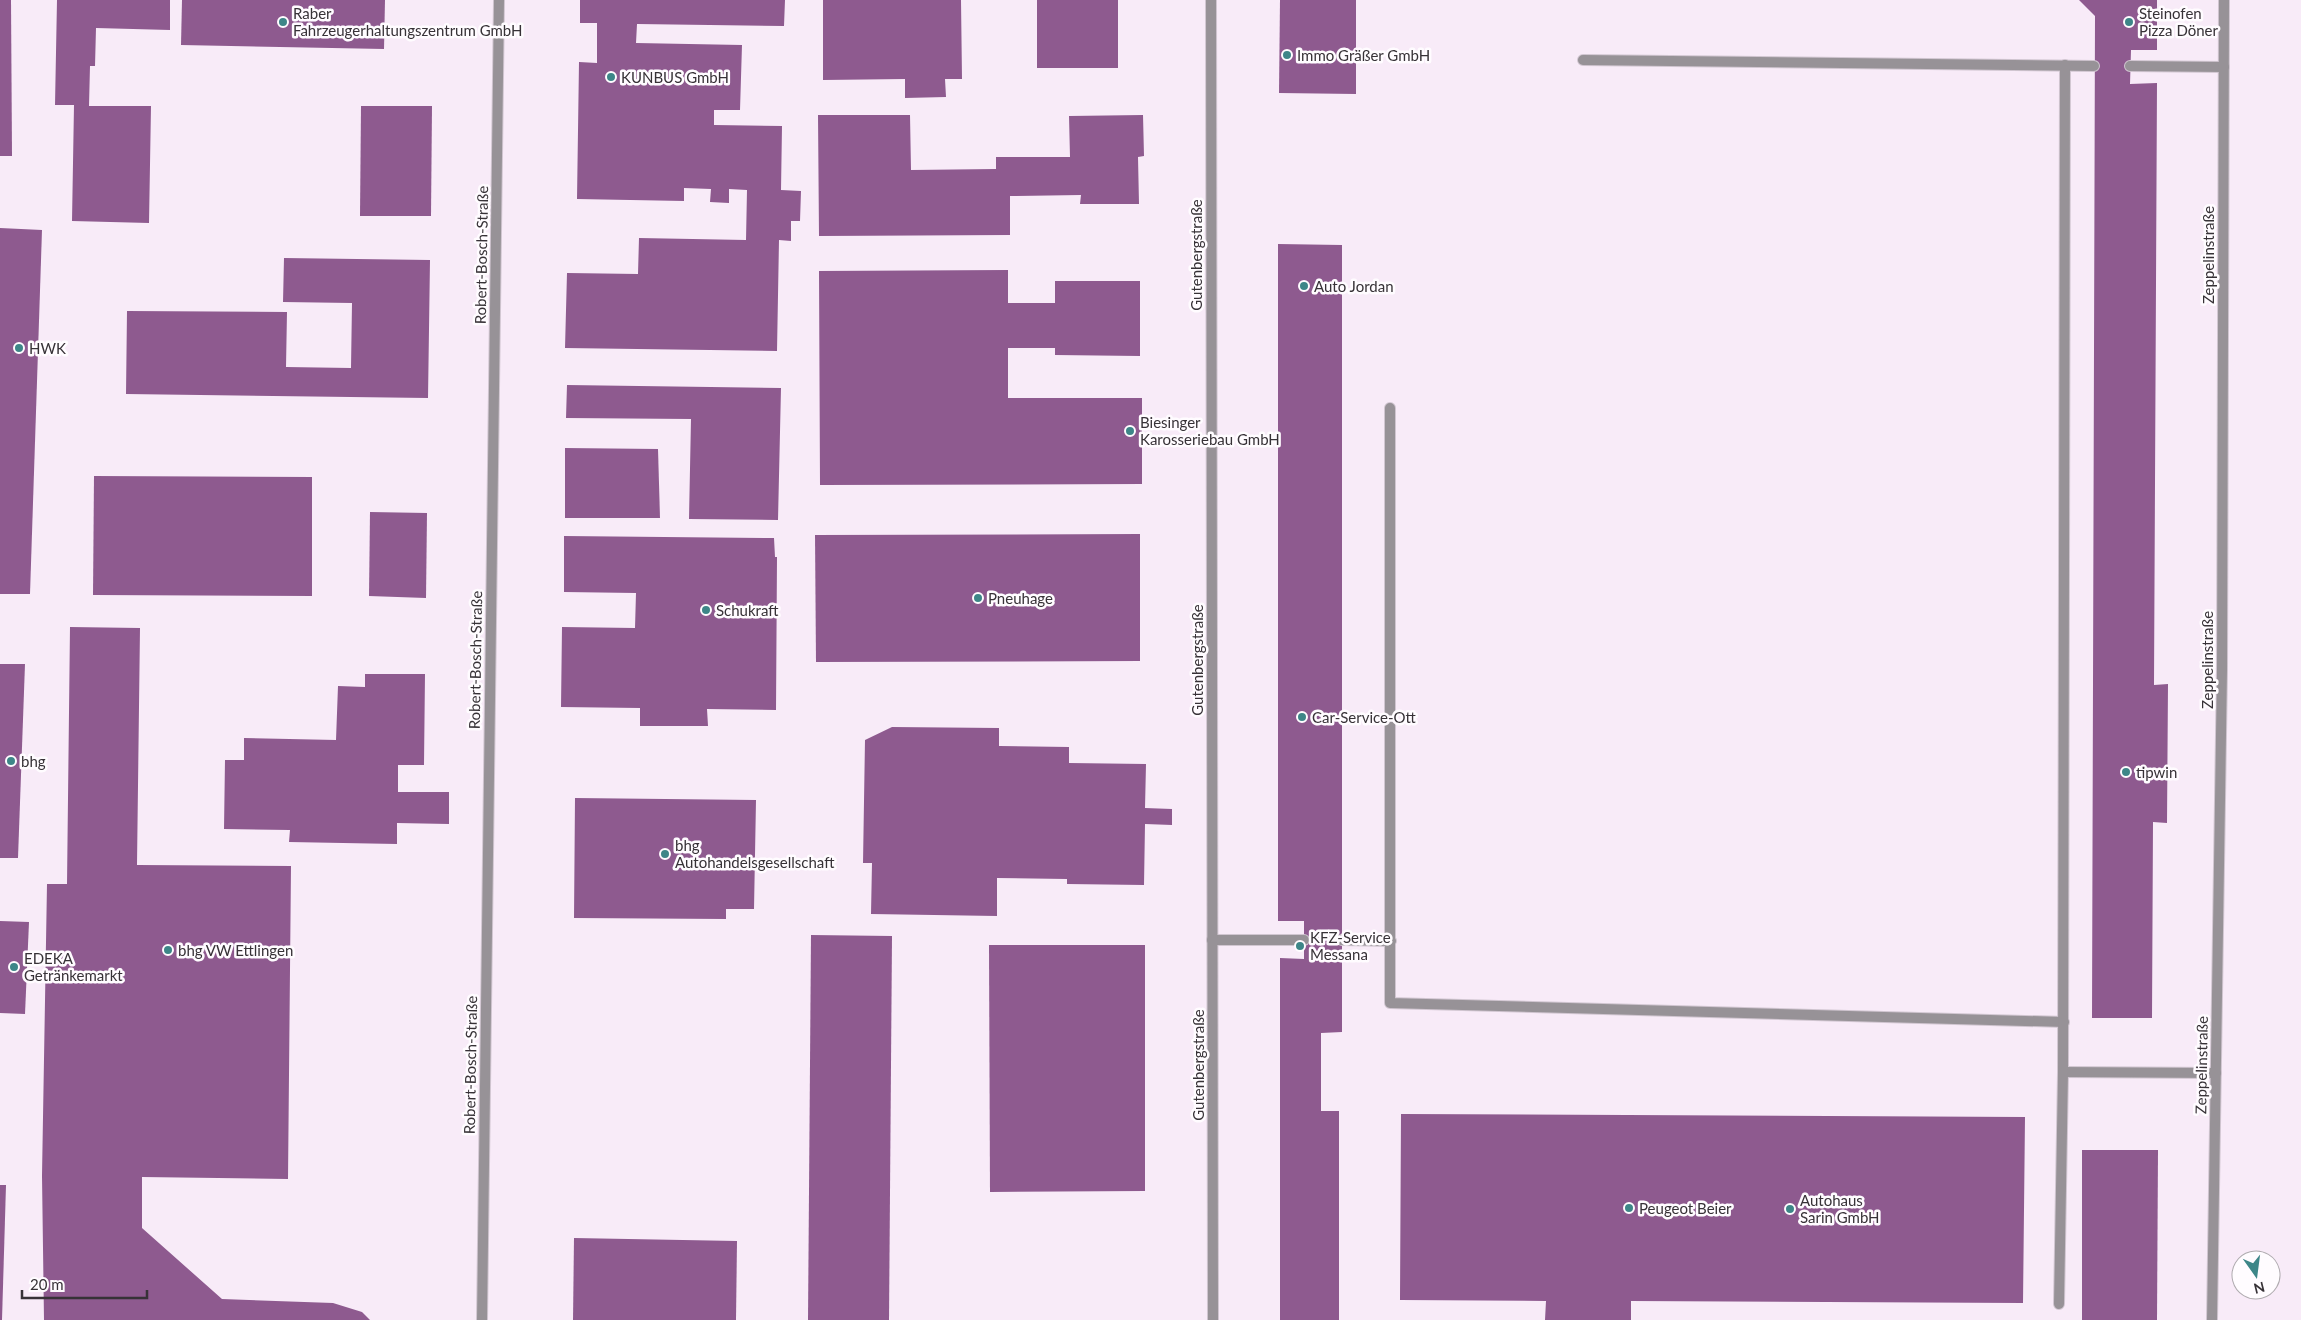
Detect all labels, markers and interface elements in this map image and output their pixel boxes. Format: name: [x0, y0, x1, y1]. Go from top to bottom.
place label: Raber Fahrzeugerhaltungszentrum GmbH: [293, 4, 522, 39]
place label: Steinofen Pizza Döner: [2139, 4, 2219, 39]
marker: Raber Fahrzeugerhaltungszentrum GmbH: [277, 16, 289, 28]
marker: Steinofen Pizza Döner: [2123, 16, 2135, 28]
place label: Immo Gräßer GmbH: [1297, 46, 1430, 64]
marker: Immo Gräßer GmbH: [1281, 49, 1293, 61]
place label: KUNBUS GmbH: [621, 68, 729, 86]
marker: KUNBUS GmbH: [605, 71, 617, 83]
street label: Robert-Bosch-Straße: [471, 186, 491, 324]
street label: Gutenbergstraße: [1187, 199, 1205, 311]
street label: Zeppelinstraße: [2199, 206, 2217, 304]
place label: Auto Jordan: [1314, 277, 1394, 295]
marker: Auto Jordan: [1298, 280, 1310, 292]
place label: HWK: [29, 339, 66, 357]
marker: HWK: [13, 342, 25, 354]
place label: Biesinger Karosseriebau GmbH: [1140, 413, 1280, 448]
marker: Biesinger Karosseriebau GmbH: [1124, 425, 1136, 437]
place label: Pneuhage: [988, 589, 1053, 607]
street label: Robert-Bosch-Straße: [465, 591, 485, 729]
marker: Pneuhage: [972, 592, 984, 604]
place label: Schukraft: [716, 601, 779, 619]
marker: Schukraft: [700, 604, 712, 616]
street label: Gutenbergstraße: [1188, 604, 1206, 716]
street label: Zeppelinstraße: [2198, 611, 2216, 709]
place label: Car-Service-Ott: [1312, 708, 1417, 726]
marker: Car-Service-Ott: [1296, 711, 1308, 723]
place label: bhg: [21, 752, 46, 770]
marker: bhg: [5, 755, 17, 767]
place label: tipwin: [2136, 763, 2177, 781]
marker: tipwin: [2120, 766, 2132, 778]
place label: bhg Autohandelsgesellschaft: [675, 836, 835, 871]
marker: bhg Autohandelsgesellschaft: [659, 848, 671, 860]
place label: KFZ-Service Messana: [1310, 928, 1391, 963]
marker: KFZ-Service Messana: [1294, 940, 1306, 952]
place label: bhg VW Ettlingen: [178, 941, 293, 959]
marker: bhg VW Ettlingen: [162, 944, 174, 956]
place label: EDEKA Getränkemarkt: [24, 949, 123, 984]
marker: EDEKA Getränkemarkt: [8, 961, 20, 973]
street label: Robert-Bosch-Straße: [460, 996, 480, 1134]
street label: Gutenbergstraße: [1189, 1009, 1207, 1121]
street label: Zeppelinstraße: [2191, 1016, 2211, 1114]
place label: Autohaus Sarin GmbH: [1800, 1191, 1880, 1226]
place label: Peugeot Beier: [1639, 1199, 1732, 1217]
marker: Peugeot Beier: [1623, 1202, 1635, 1214]
marker: Autohaus Sarin GmbH: [1784, 1203, 1796, 1215]
north arrow: [2231, 1250, 2281, 1300]
scale bar: [22, 1268, 148, 1300]
text: 20 m: [30, 1275, 64, 1293]
text: N: [2252, 1279, 2267, 1298]

